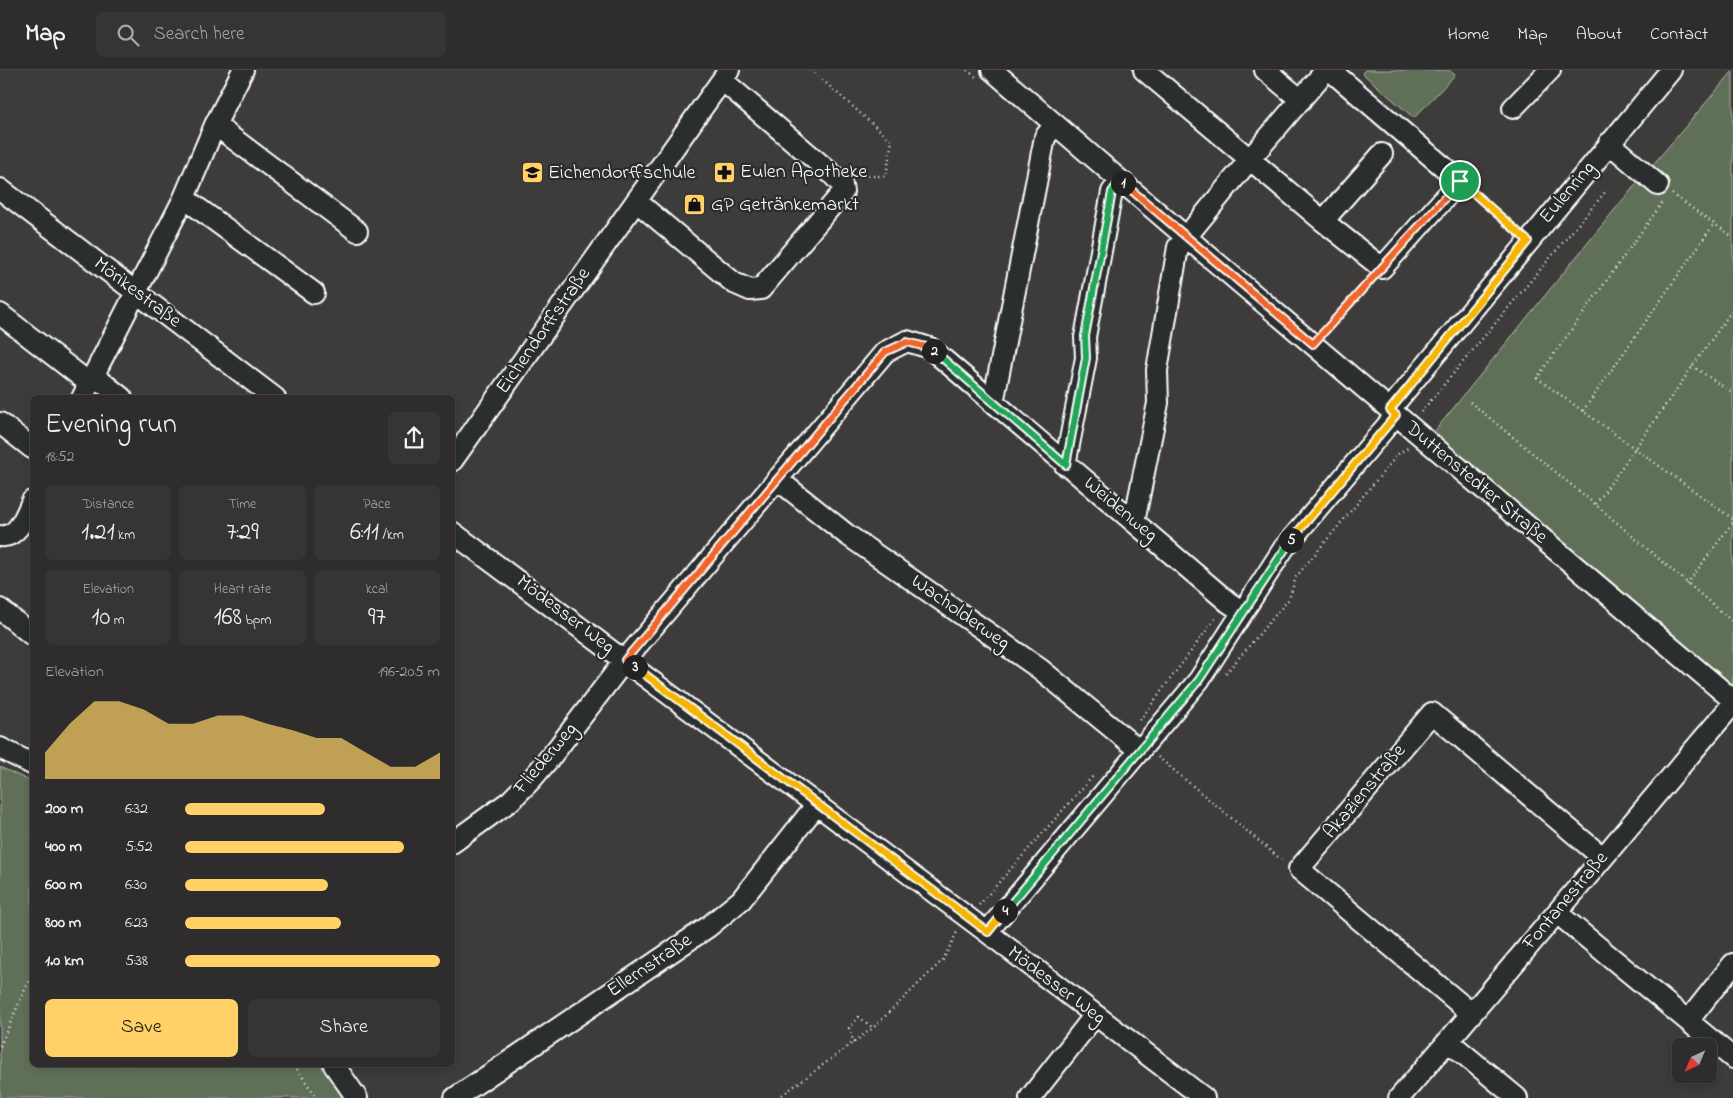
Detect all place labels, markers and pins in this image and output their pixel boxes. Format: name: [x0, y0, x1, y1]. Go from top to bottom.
place label: Eulen Apotheke: [740, 158, 867, 187]
place label: Eichendorffschule: [548, 159, 695, 188]
pharmacy icon: Eulen Apotheke: [712, 160, 736, 184]
pin: [1439, 160, 1481, 202]
school or university icon: Eichendorffschule: [520, 161, 544, 185]
pin: 1: [1110, 170, 1136, 196]
place label: GP Getränkemarkt: [711, 191, 859, 220]
shop icon: GP Getränkemarkt: [683, 193, 707, 217]
pin: 2: [922, 338, 946, 364]
pin: 5: [1278, 528, 1304, 552]
pin: 3: [622, 654, 648, 680]
pin: 4: [992, 898, 1018, 924]

